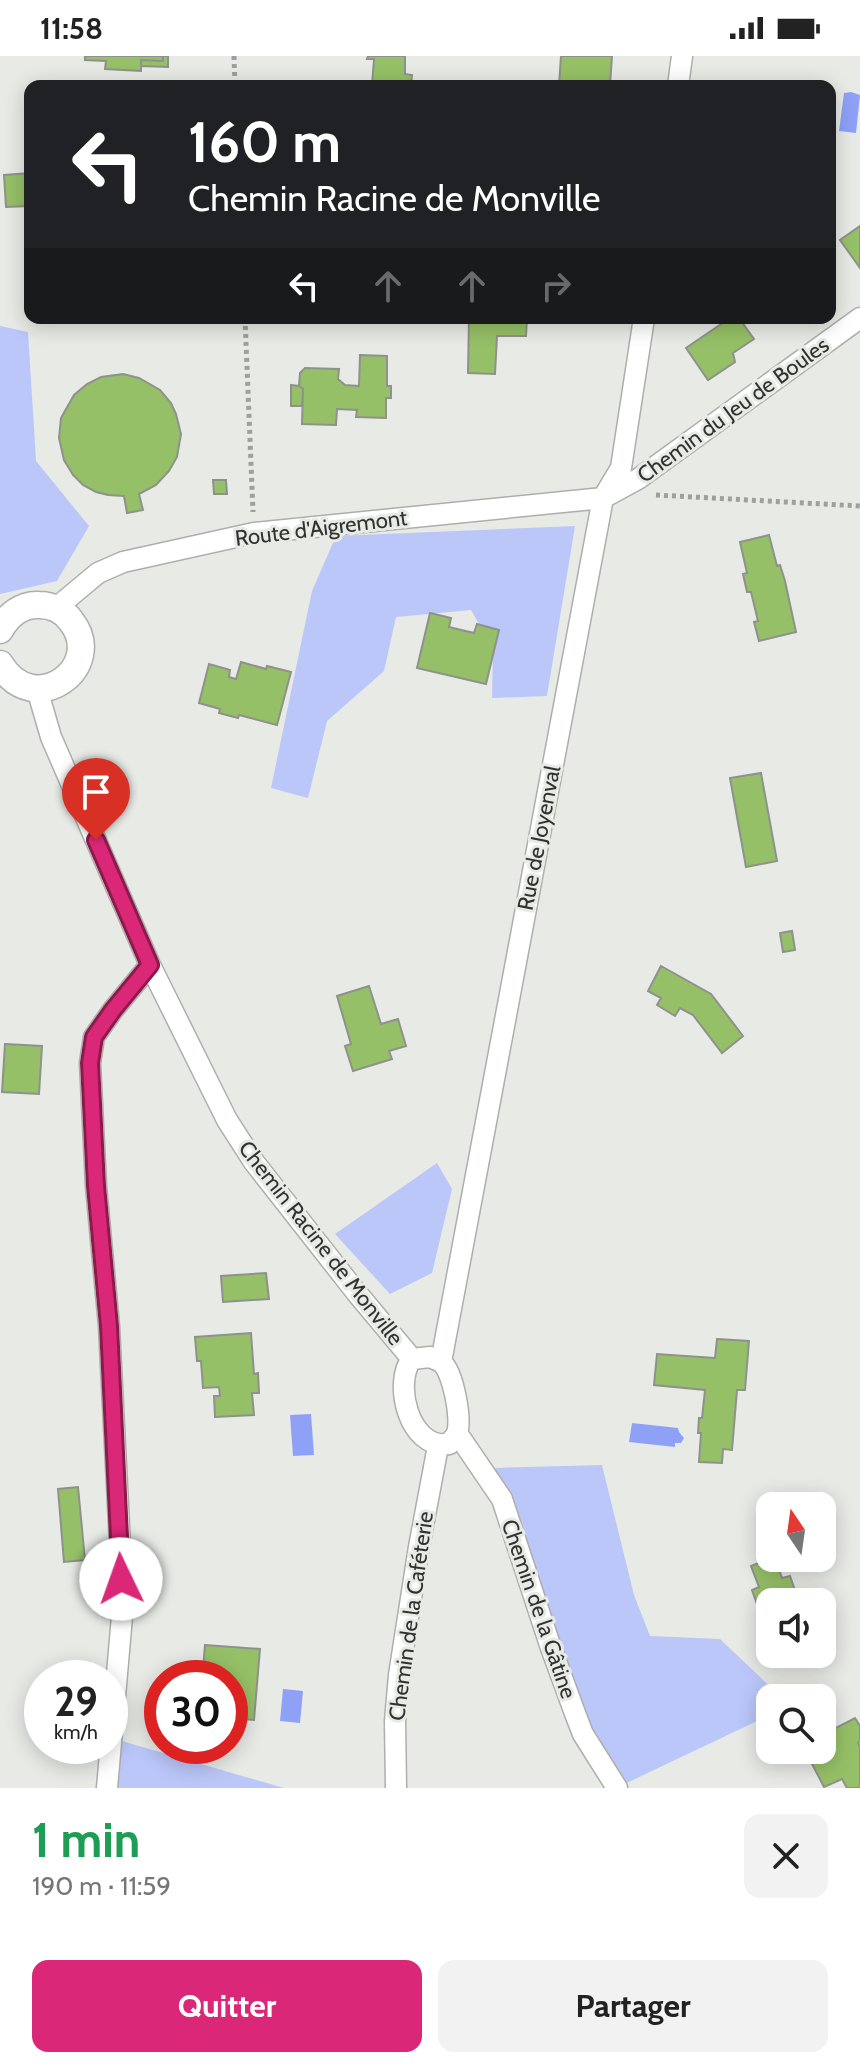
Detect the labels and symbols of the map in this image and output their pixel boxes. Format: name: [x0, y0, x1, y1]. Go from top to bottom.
street label: Chemin du Jeu de Boules: [632, 331, 834, 489]
street label: Route d'Aigremont: [233, 504, 409, 552]
pin: [62, 758, 130, 840]
street label: Rue de Joyenval: [512, 763, 566, 913]
street label: Chemin Racine de Monville: [233, 1135, 409, 1351]
north arrow: [756, 1492, 836, 1572]
street label: Chemin de la Caféterie: [383, 1510, 439, 1722]
street label: Chemin de la Gâtine: [496, 1516, 582, 1702]
position arrow: [79, 1537, 163, 1621]
speed limit sign: 30: [144, 1660, 248, 1764]

